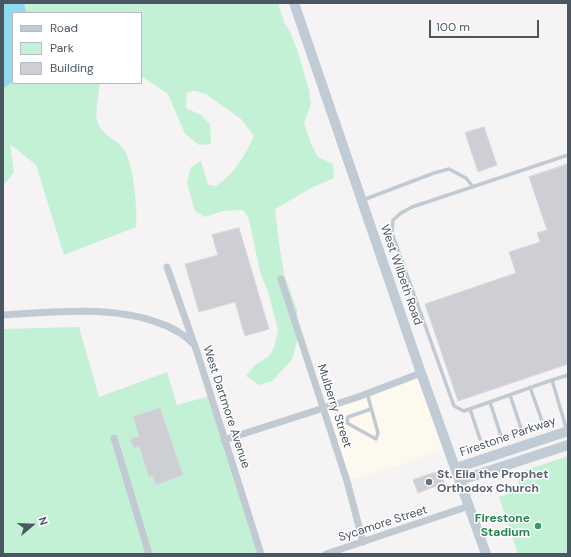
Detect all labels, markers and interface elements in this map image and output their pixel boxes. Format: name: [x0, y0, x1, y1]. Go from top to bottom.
legend: [12, 12, 142, 84]
scale bar: [431, 12, 541, 38]
text: 100 m: [436, 19, 470, 35]
text: Road: [50, 20, 78, 36]
text: Park: [50, 40, 74, 56]
text: Building: [50, 60, 94, 76]
street label: West Wilbeth Road: [377, 223, 425, 327]
street label: West Dartmore Avenue: [199, 344, 253, 470]
street label: Mulberry Street: [314, 363, 354, 449]
street label: Firestone Parkway: [458, 414, 558, 460]
place label: St. Elia the Prophet Orthodox Church: [437, 468, 548, 496]
marker: St. Elia the Prophet Orthodox Church: [424, 477, 434, 487]
street label: Sycamore Street: [337, 503, 429, 545]
north arrow: [12, 505, 52, 545]
place label: Firestone Stadium: [475, 512, 530, 540]
text: N: [35, 515, 51, 527]
marker: Firestone Stadium: [533, 521, 543, 531]

